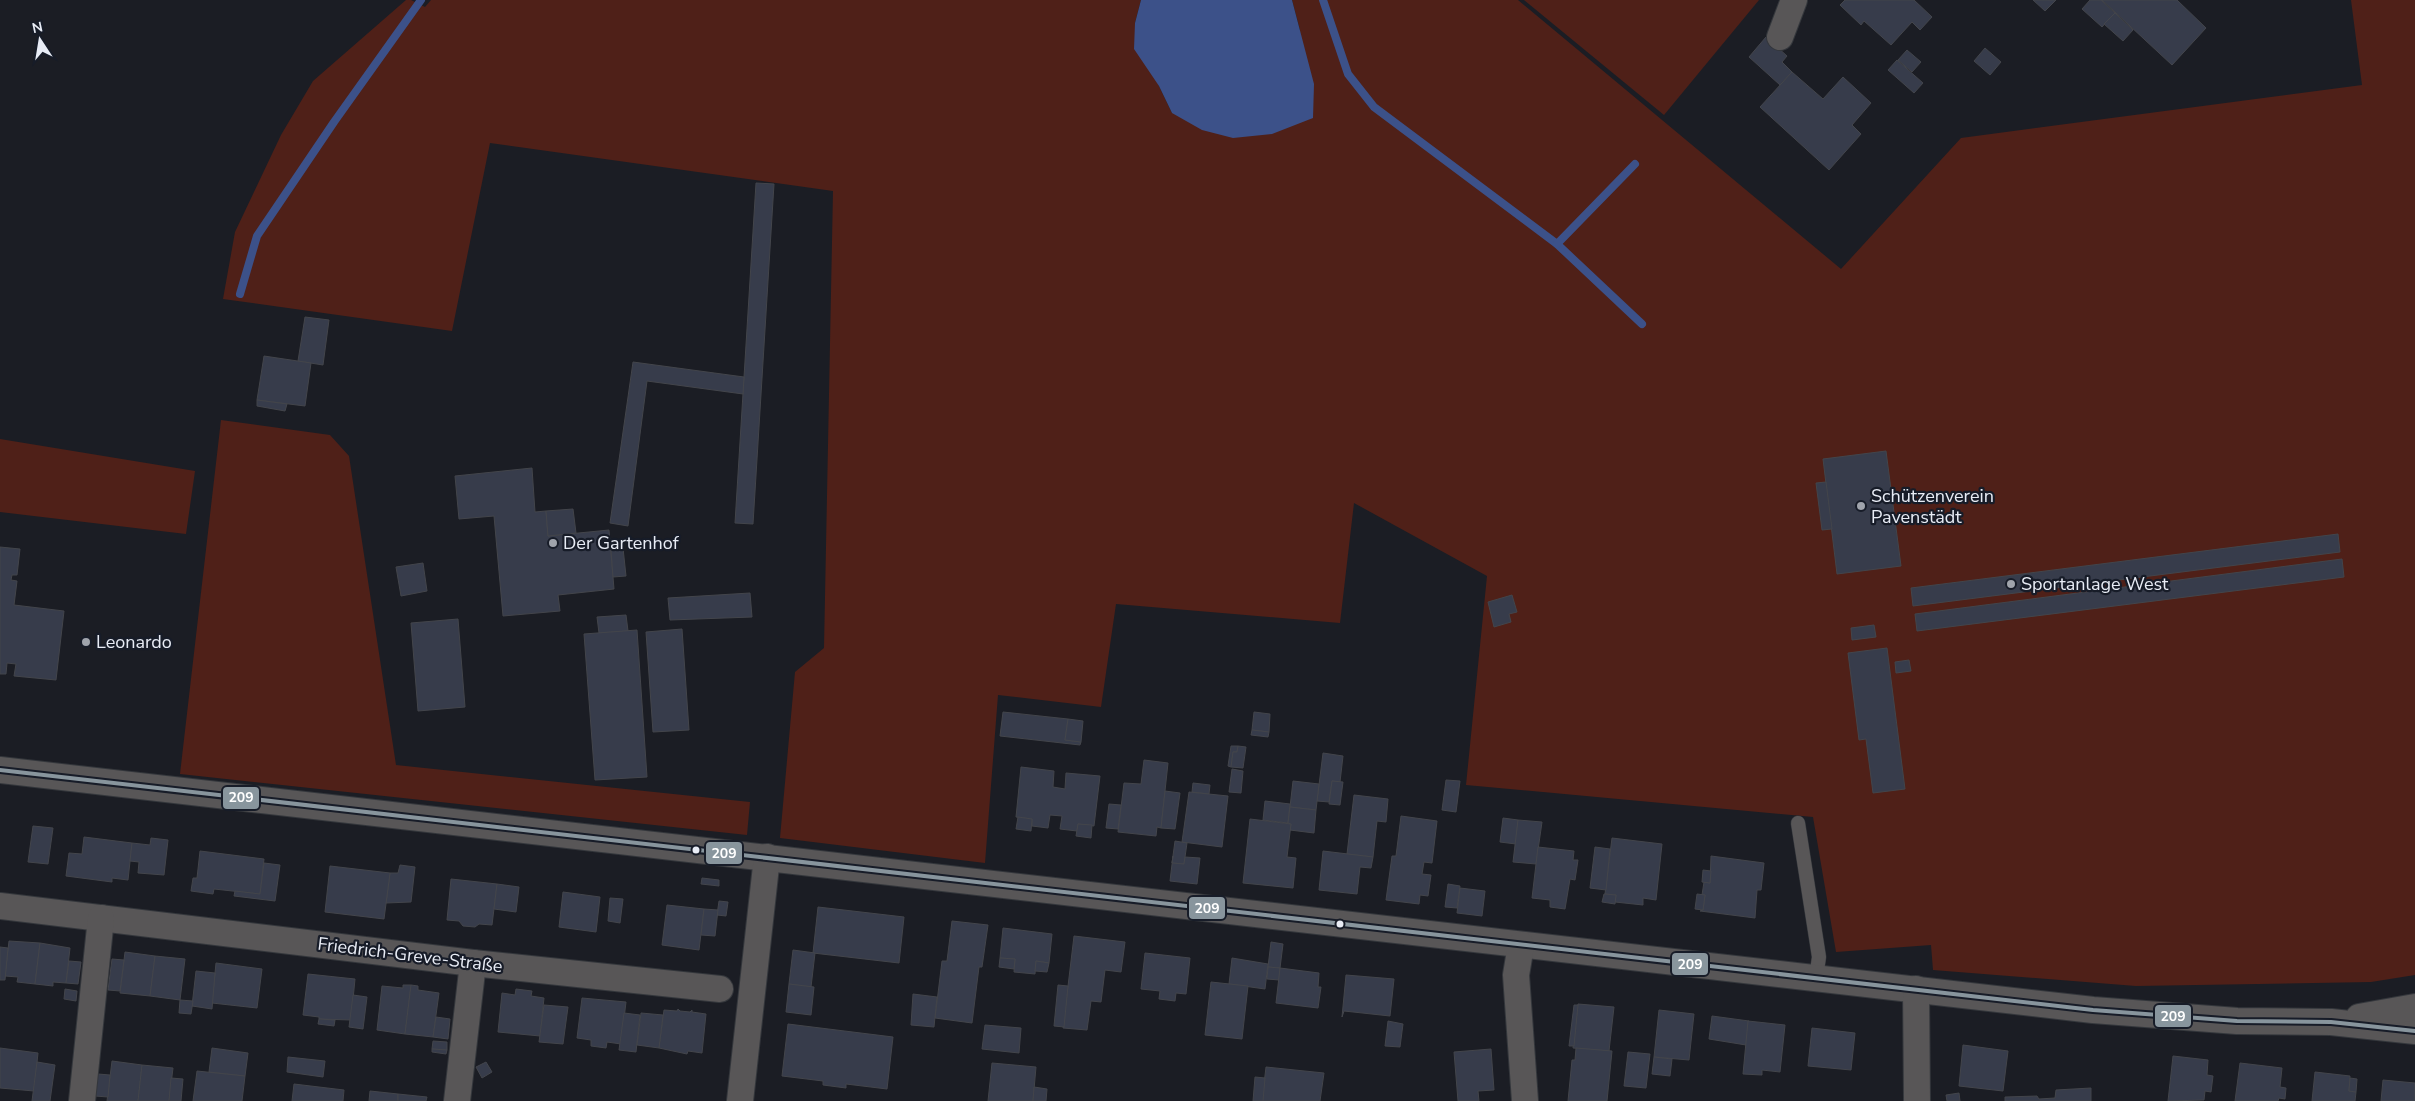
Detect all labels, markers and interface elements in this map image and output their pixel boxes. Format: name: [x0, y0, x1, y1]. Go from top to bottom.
north arrow: [15, 15, 65, 65]
text: N: [30, 17, 45, 38]
place label: Schützenverein Pavenstädt: [1871, 484, 1994, 529]
marker: Schützenverein Pavenstädt: [1855, 500, 1867, 512]
place label: Der Gartenhof: [563, 531, 680, 555]
marker: Der Gartenhof: [547, 537, 559, 549]
place label: Sportanlage West: [2021, 572, 2169, 596]
marker: Sportanlage West: [2005, 578, 2017, 590]
place label: Leonardo: [96, 630, 172, 654]
marker: Leonardo: [80, 636, 92, 648]
line badge: 209: [222, 786, 260, 810]
text: 209: [228, 788, 254, 807]
line badge: 209: [705, 841, 743, 865]
text: 209: [711, 844, 737, 863]
unlabelled marker: [691, 845, 701, 855]
line badge: 209: [1188, 896, 1226, 920]
text: 209: [1194, 899, 1220, 918]
unlabelled marker: [1335, 919, 1345, 929]
street label: Friedrich-Greve-Straße: [316, 932, 504, 978]
line badge: 209: [1671, 952, 1709, 976]
text: 209: [1677, 955, 1703, 974]
line badge: 209: [2154, 1004, 2192, 1028]
text: 209: [2160, 1007, 2186, 1026]

